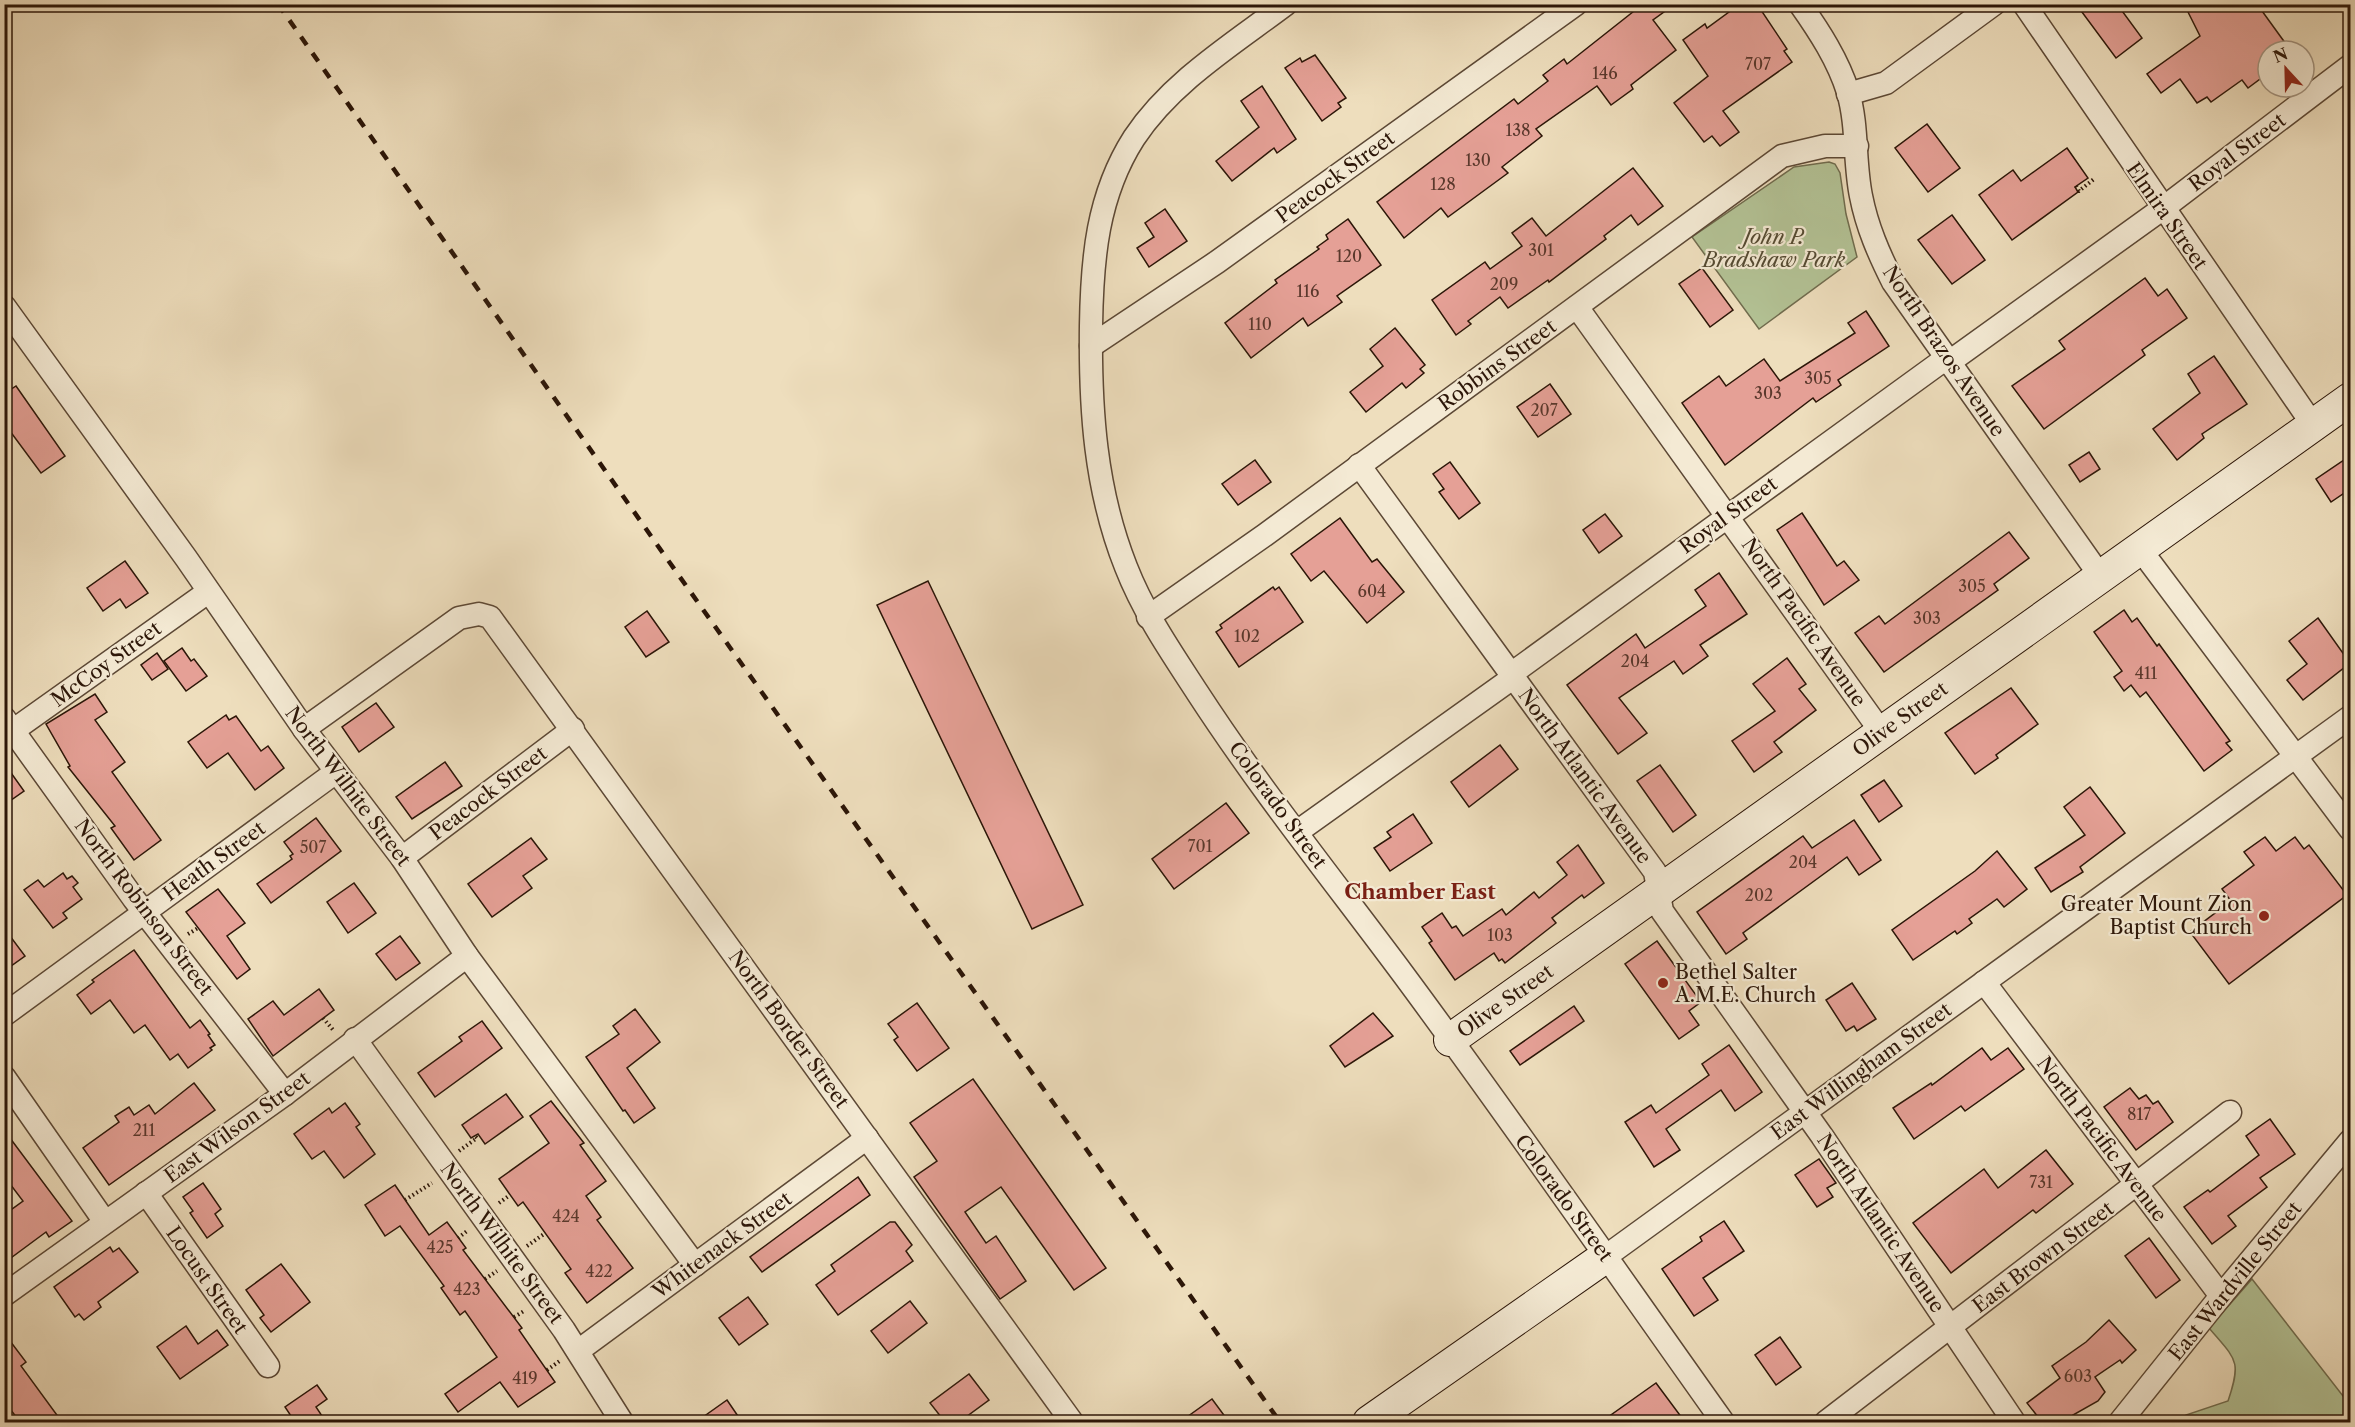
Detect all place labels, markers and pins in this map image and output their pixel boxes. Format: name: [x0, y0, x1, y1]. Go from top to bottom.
place label: Greater Mount Zion Baptist Church: [2061, 892, 2252, 939]
marker: Greater Mount Zion Baptist Church: [2257, 909, 2271, 923]
place label: Bethel Salter A.M.E. Church: [1674, 960, 1817, 1007]
marker: Bethel Salter A.M.E. Church: [1656, 976, 1670, 990]

